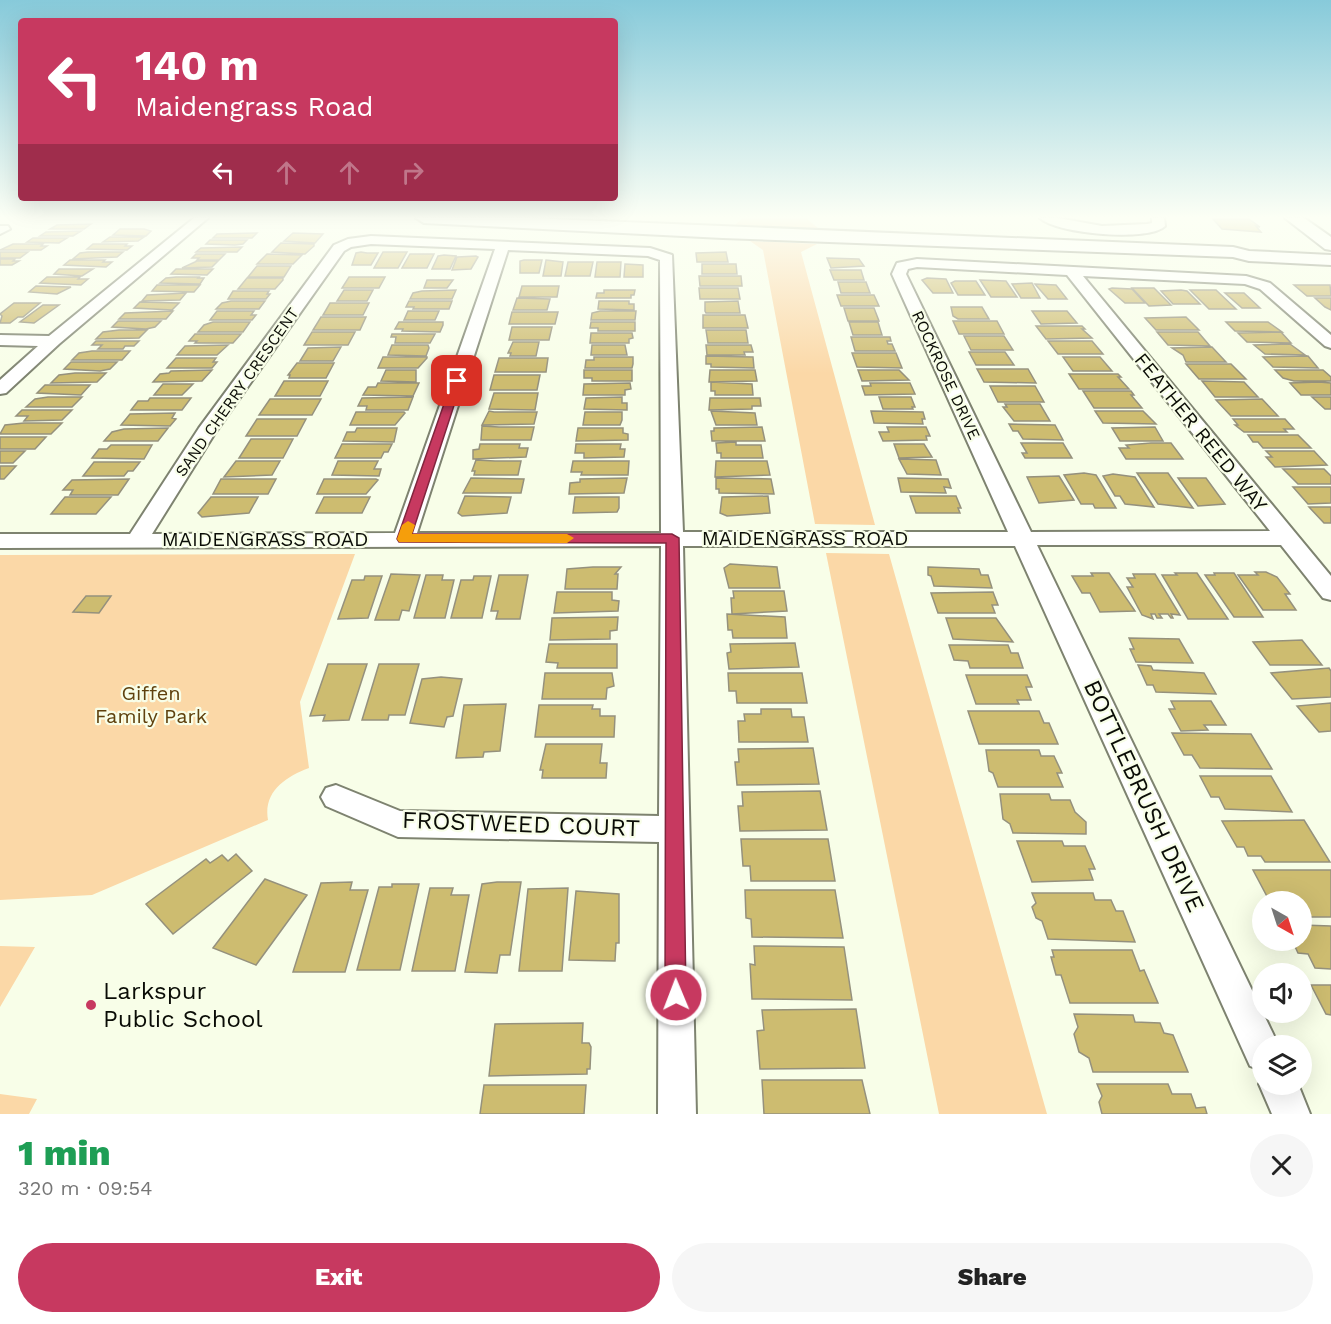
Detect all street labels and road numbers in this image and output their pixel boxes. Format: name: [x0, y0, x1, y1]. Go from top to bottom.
street label: SAND CHERRY CRESCENT: [171, 304, 303, 480]
street label: ROCKROSE DRIVE: [908, 308, 984, 442]
street label: FEATHER REED WAY: [1130, 348, 1273, 517]
street label: MAIDENGRASS ROAD: [702, 526, 908, 550]
street label: MAIDENGRASS ROAD: [162, 527, 368, 551]
street label: BOTTLEBRUSH DRIVE: [1078, 676, 1210, 916]
street label: FROSTWEED COURT: [402, 806, 640, 842]

